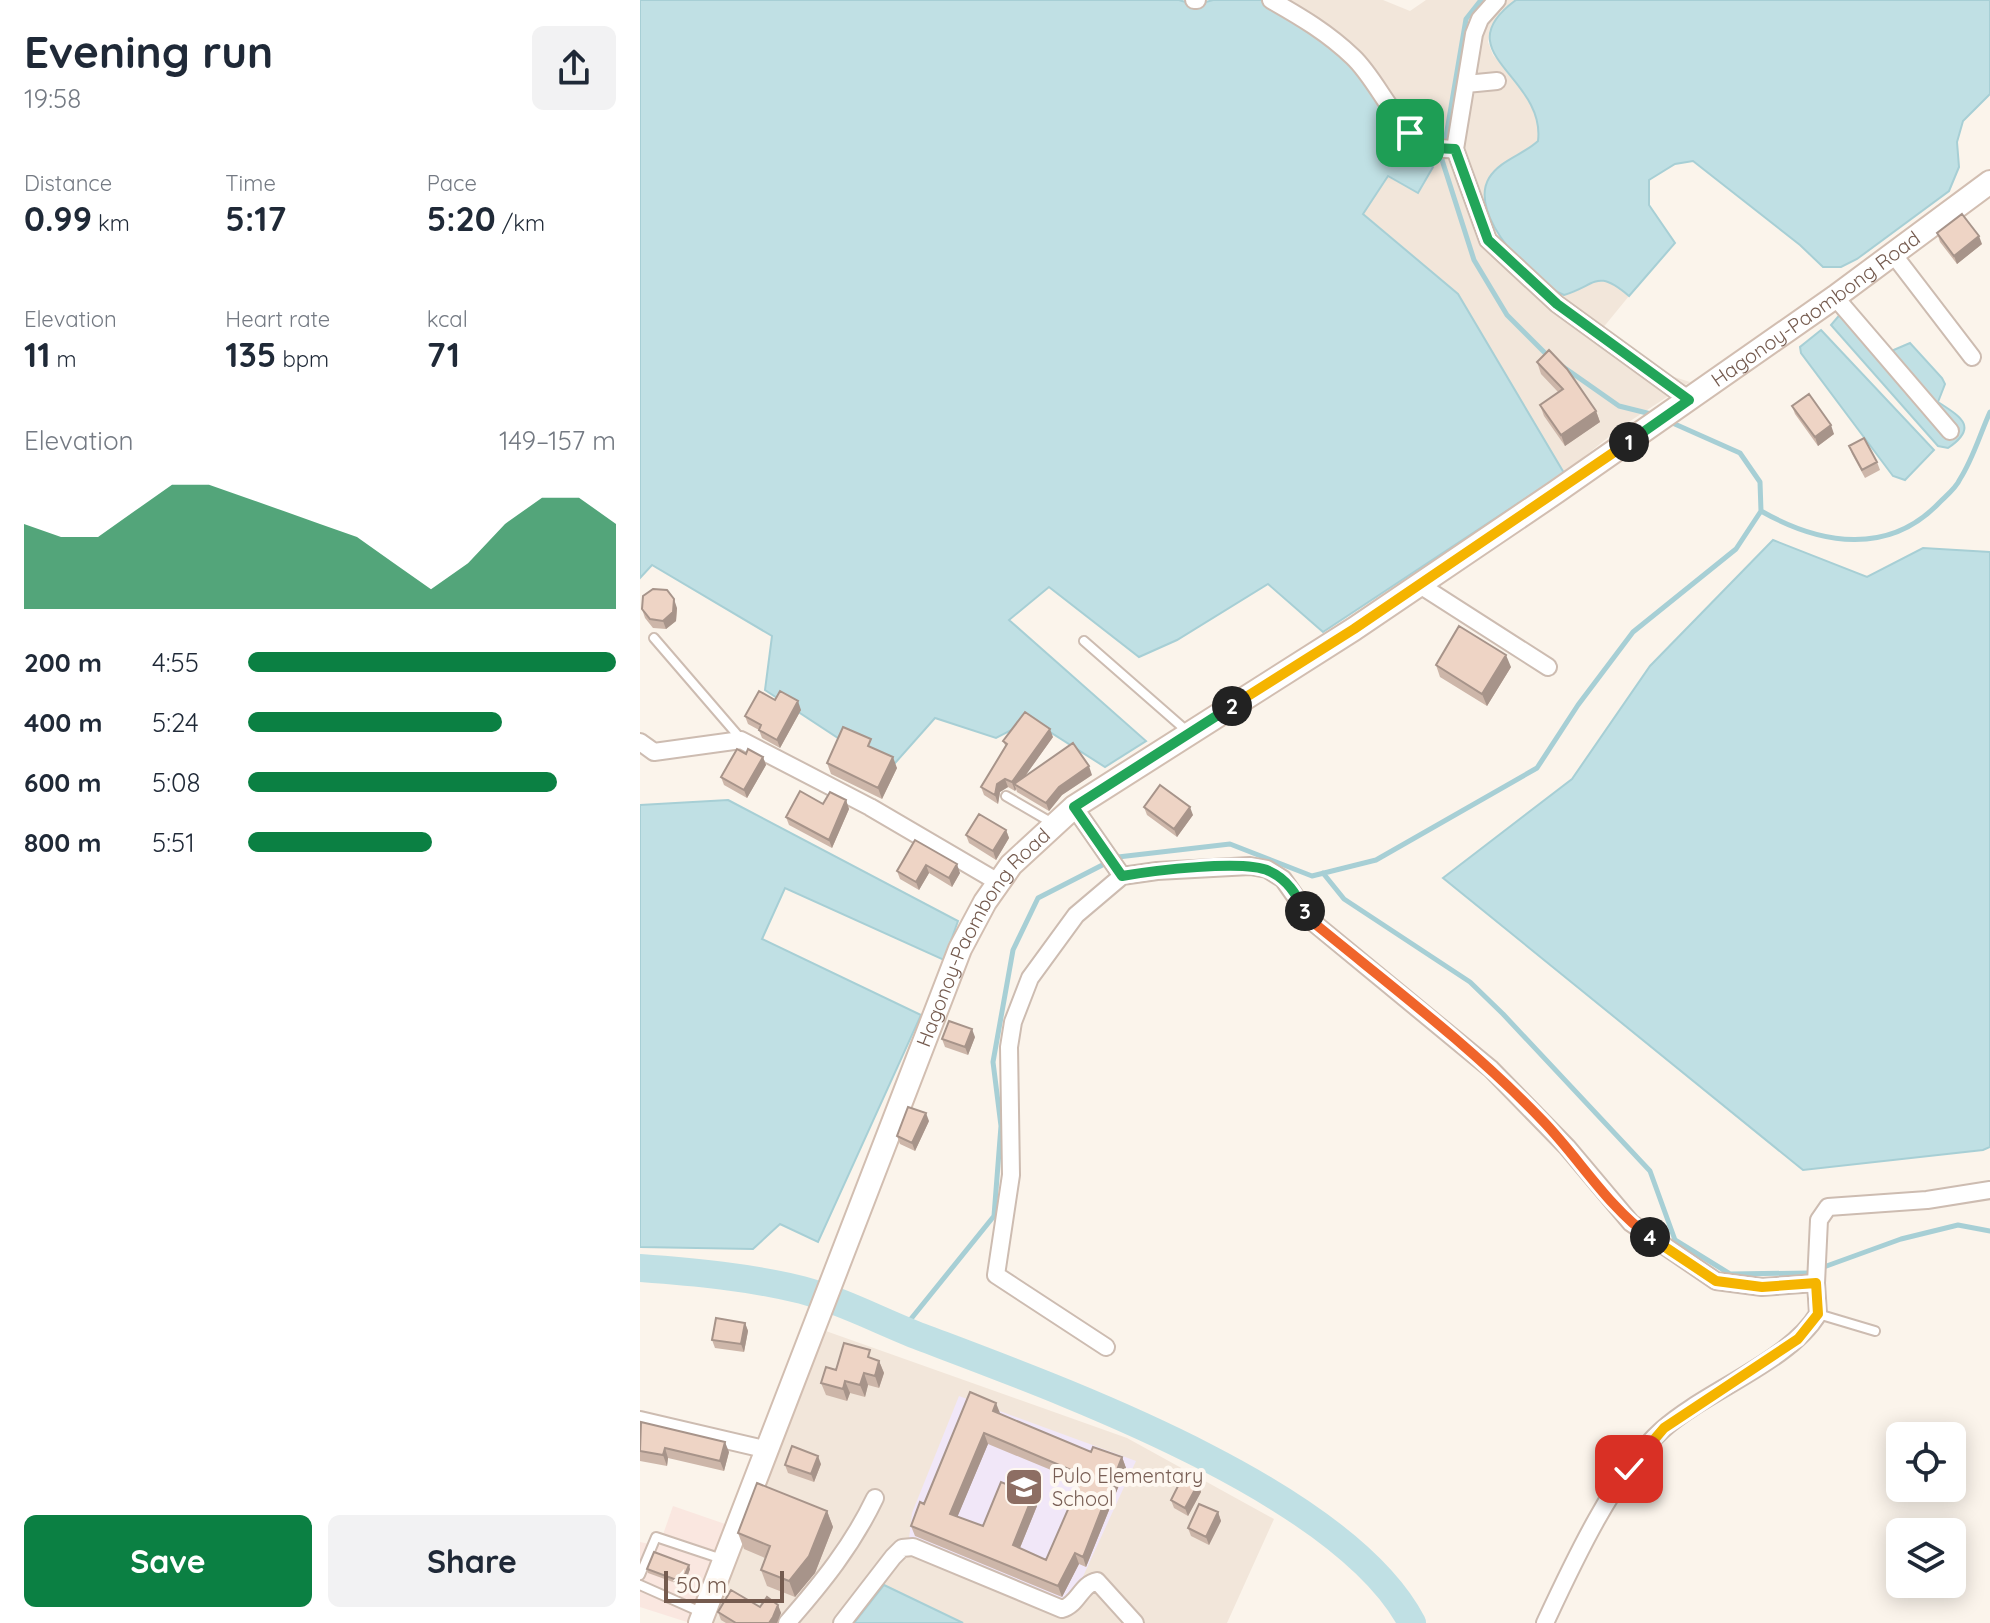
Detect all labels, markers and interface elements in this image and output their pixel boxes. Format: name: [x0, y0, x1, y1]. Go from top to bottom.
text: Evening run: [24, 24, 273, 79]
button: share: [532, 26, 616, 110]
text: 19:58: [24, 82, 81, 115]
pin: [1376, 99, 1444, 167]
icon: arrive: [1388, 111, 1432, 155]
text: Distance: [24, 169, 112, 197]
text: Time: [225, 169, 276, 197]
text: Pace: [427, 169, 477, 197]
text: 0.99: [24, 197, 92, 240]
text: 5:17: [225, 197, 286, 240]
text: 5:20: [427, 197, 496, 240]
text: km: [92, 209, 130, 237]
text: /km: [496, 209, 545, 237]
street label: Hagonoy-Paombong Road: [1706, 225, 1925, 392]
text: Elevation: [24, 305, 117, 333]
text: Heart rate: [225, 305, 330, 333]
text: kcal: [427, 305, 468, 333]
text: 11: [24, 333, 50, 376]
text: 135: [225, 333, 276, 376]
text: 71: [427, 333, 460, 376]
text: m: [50, 345, 77, 373]
text: bpm: [276, 345, 329, 373]
pin: 1: [1609, 422, 1649, 462]
text: Elevation: [24, 424, 134, 457]
text: 149–157 m: [499, 424, 616, 457]
text: 1: [1625, 428, 1633, 456]
text: 200 m: [24, 646, 102, 679]
text: 4:55: [152, 646, 199, 679]
pin: 2: [1212, 686, 1252, 726]
text: 2: [1226, 692, 1238, 720]
text: 400 m: [24, 706, 102, 739]
text: 5:24: [152, 706, 199, 739]
text: 600 m: [24, 766, 102, 799]
text: 5:08: [152, 766, 201, 799]
street label: Hagonoy-Paombong Road: [910, 822, 1055, 1050]
text: 800 m: [24, 826, 101, 859]
text: 5:51: [152, 826, 195, 859]
pin: 3: [1285, 891, 1325, 931]
text: 3: [1299, 897, 1311, 925]
pin: 4: [1630, 1217, 1670, 1257]
text: 4: [1644, 1223, 1656, 1251]
map controls: [1886, 1422, 1966, 1598]
button: locate: [1886, 1422, 1966, 1502]
pin: [1595, 1435, 1663, 1503]
icon: check: [1607, 1447, 1651, 1491]
place label: Pulo Elementary School: [1052, 1463, 1203, 1511]
school or university icon: Pulo Elementary School: [1003, 1466, 1045, 1508]
button: Save: [24, 1515, 312, 1607]
button: Share: [328, 1515, 616, 1607]
button: layers: [1886, 1518, 1966, 1598]
scale bar: [664, 1567, 784, 1603]
text: 50 m: [676, 1571, 727, 1599]

